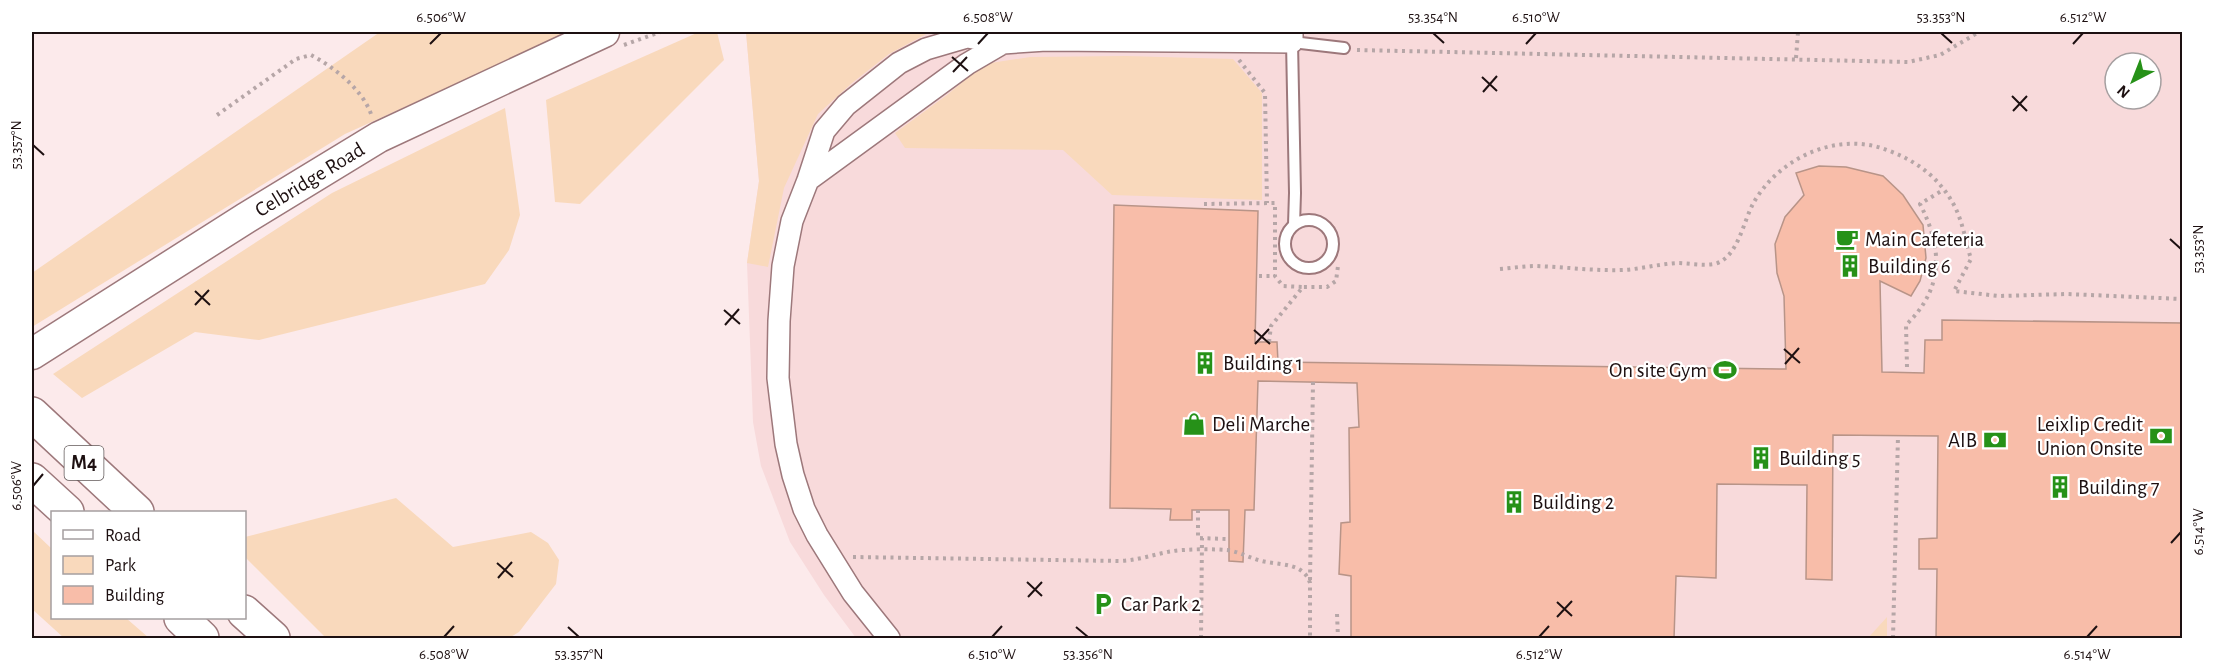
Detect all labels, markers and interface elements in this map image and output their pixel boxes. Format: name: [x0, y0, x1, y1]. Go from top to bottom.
text: 6.506°W: [416, 10, 466, 25]
text: 6.508°W: [963, 10, 1013, 25]
text: 53.354°N: [1408, 10, 1458, 25]
text: 6.510°W: [1512, 10, 1561, 25]
text: 53.353°N: [1916, 10, 1966, 25]
text: 6.512°W: [2060, 10, 2107, 25]
north arrow: [2103, 51, 2163, 111]
text: N: [2114, 82, 2133, 101]
text: 53.357°N: [9, 120, 24, 170]
street label: Celbridge Road: [251, 138, 368, 220]
text: 53.353°N: [2191, 224, 2206, 274]
cafe icon: Main Cafeteria: [1834, 226, 1860, 252]
place label: Main Cafeteria: [1865, 229, 1984, 250]
building icon: Building 6: [1837, 253, 1863, 279]
place label: Building 6: [1868, 256, 1951, 277]
building icon: Building 1: [1192, 350, 1218, 376]
place label: Building 1: [1223, 353, 1303, 374]
sports icon: On site Gym: [1712, 357, 1738, 383]
place label: On site Gym: [1609, 360, 1707, 381]
shop icon: Deli Marche: [1181, 411, 1207, 437]
place label: Deli Marche: [1212, 414, 1310, 435]
place label: Leixlip Credit Union Onsite: [2037, 414, 2143, 459]
bank icon: Leixlip Credit Union Onsite: [2148, 423, 2174, 449]
bank icon: AIB: [1982, 427, 2008, 453]
place label: AIB: [1948, 430, 1977, 451]
building icon: Building 5: [1748, 445, 1774, 471]
road number: M4: [64, 446, 104, 480]
place label: Building 5: [1779, 448, 1861, 469]
text: 6.506°W: [9, 461, 24, 511]
building icon: Building 7: [2047, 474, 2073, 500]
place label: Building 7: [2078, 477, 2160, 498]
building icon: Building 2: [1501, 489, 1527, 515]
place label: Building 2: [1532, 492, 1614, 513]
text: 6.514°W: [2191, 508, 2206, 556]
legend: [51, 511, 246, 619]
text: Road: [105, 527, 141, 545]
text: Park: [105, 557, 137, 575]
text: Building: [105, 587, 165, 605]
parking icon: Car Park 2: [1090, 591, 1116, 617]
place label: Car Park 2: [1121, 594, 1201, 615]
text: 6.508°W: [419, 647, 469, 662]
text: 53.357°N: [554, 647, 604, 662]
text: 6.510°W: [968, 647, 1017, 662]
text: 53.356°N: [1063, 647, 1113, 662]
text: 6.512°W: [1516, 647, 1563, 662]
text: 6.514°W: [2063, 647, 2111, 662]

